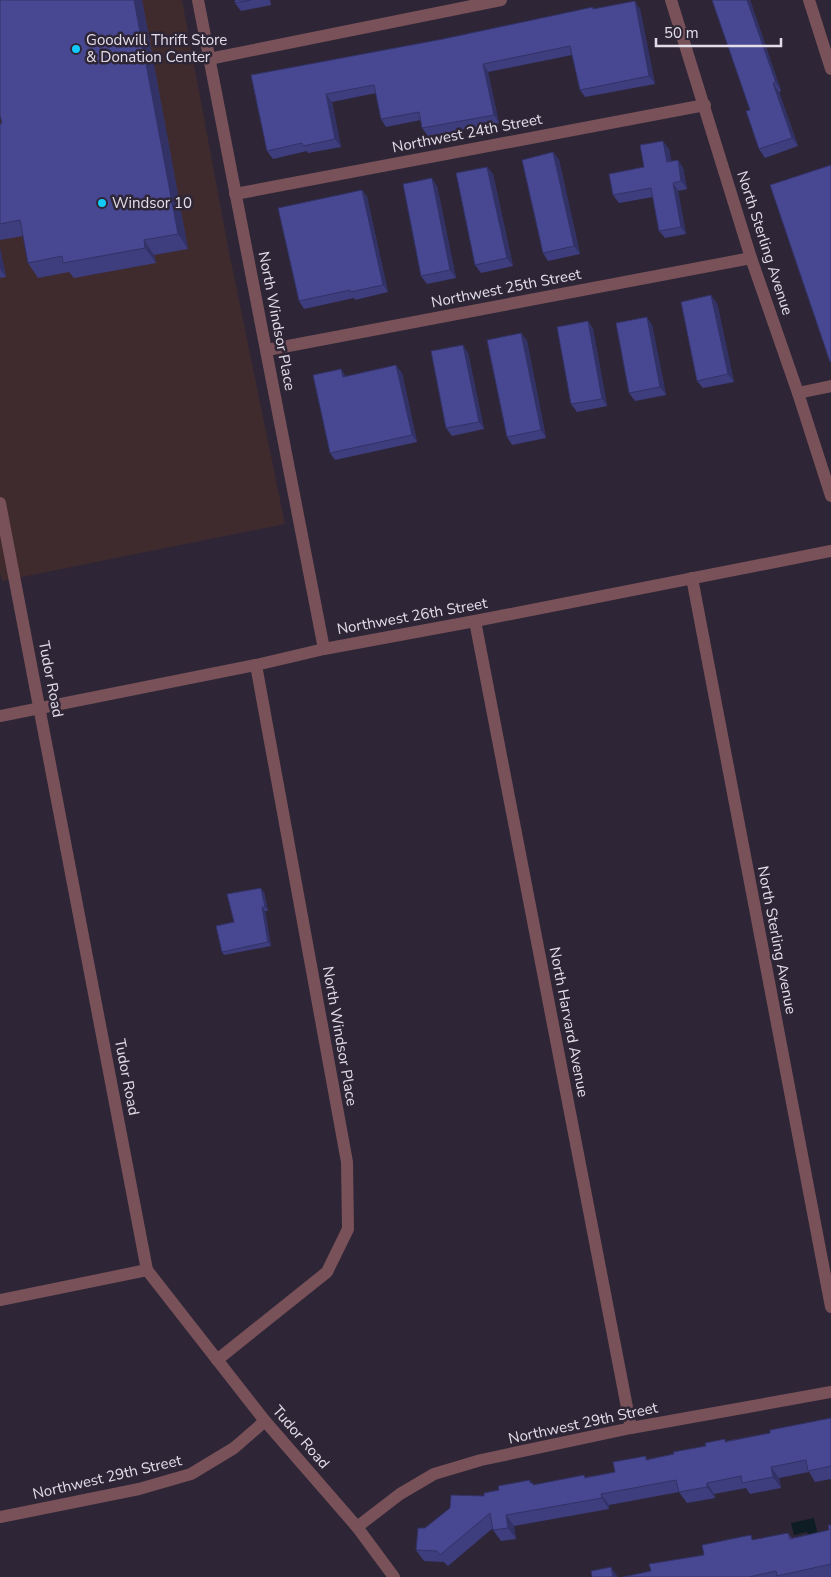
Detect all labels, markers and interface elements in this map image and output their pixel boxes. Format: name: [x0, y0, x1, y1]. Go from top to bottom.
scale bar: [656, 15, 781, 47]
text: 50 m: [664, 23, 699, 43]
place label: Goodwill Thrift Store & Donation Center: [86, 30, 227, 67]
marker: Goodwill Thrift Store & Donation Center: [70, 43, 82, 55]
street label: Northwest 24th Street: [390, 109, 544, 157]
street label: North Sterling Avenue: [732, 168, 798, 318]
place label: Windsor 10: [112, 193, 192, 213]
marker: Windsor 10: [96, 197, 108, 209]
street label: North Windsor Place: [254, 250, 300, 392]
street label: Northwest 25th Street: [429, 264, 583, 312]
street label: Northwest 26th Street: [335, 593, 489, 639]
street label: Tudor Road: [34, 639, 68, 719]
street label: North Sterling Avenue: [753, 864, 801, 1016]
street label: North Harvard Avenue: [545, 945, 593, 1099]
street label: North Windsor Place: [318, 965, 362, 1107]
street label: Tudor Road: [110, 1037, 144, 1117]
street label: Northwest 29th Street: [506, 1397, 660, 1449]
street label: Tudor Road: [268, 1401, 334, 1473]
street label: Northwest 29th Street: [31, 1450, 184, 1504]

